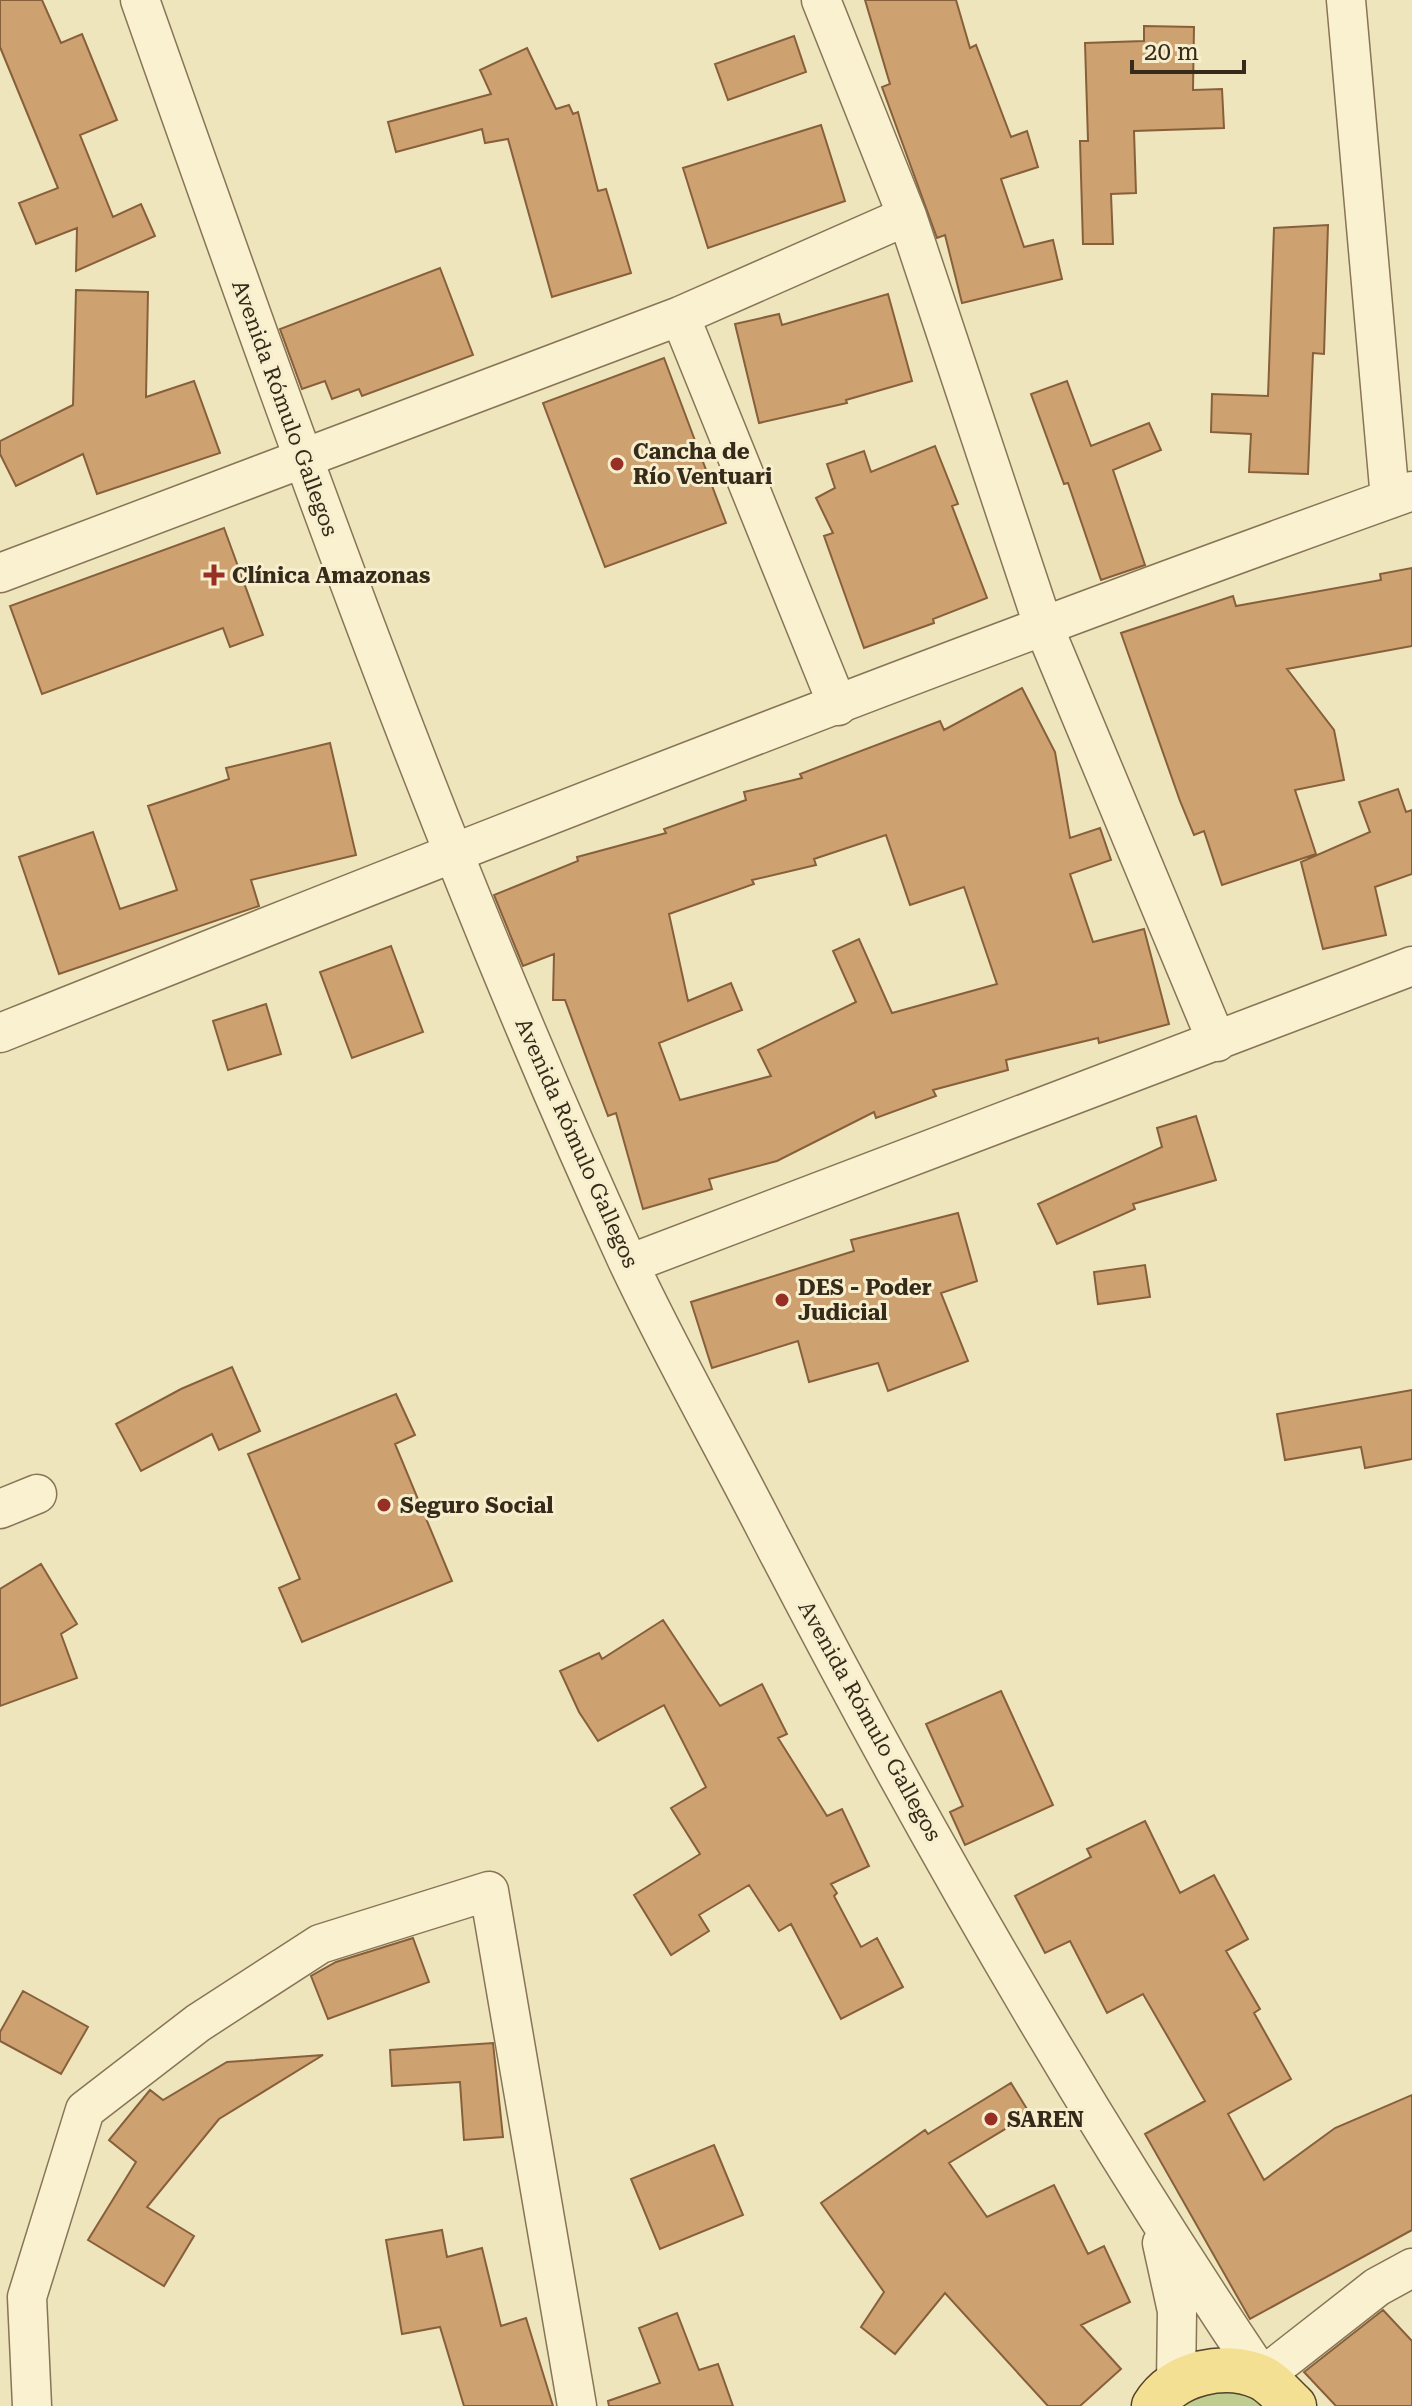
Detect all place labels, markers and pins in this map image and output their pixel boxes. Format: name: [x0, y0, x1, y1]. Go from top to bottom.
place label: Cancha de Río Ventuari: [633, 439, 772, 489]
marker: Cancha de Río Ventuari: [608, 455, 626, 473]
place label: Clínica Amazonas: [232, 563, 430, 588]
marker: Clínica Amazonas: [203, 564, 225, 586]
place label: DES - Poder Judicial: [798, 1275, 932, 1325]
marker: DES - Poder Judicial: [773, 1291, 791, 1309]
place label: Seguro Social: [400, 1493, 554, 1518]
marker: Seguro Social: [375, 1496, 393, 1514]
place label: SAREN: [1007, 2107, 1084, 2132]
marker: SAREN: [982, 2110, 1000, 2128]

